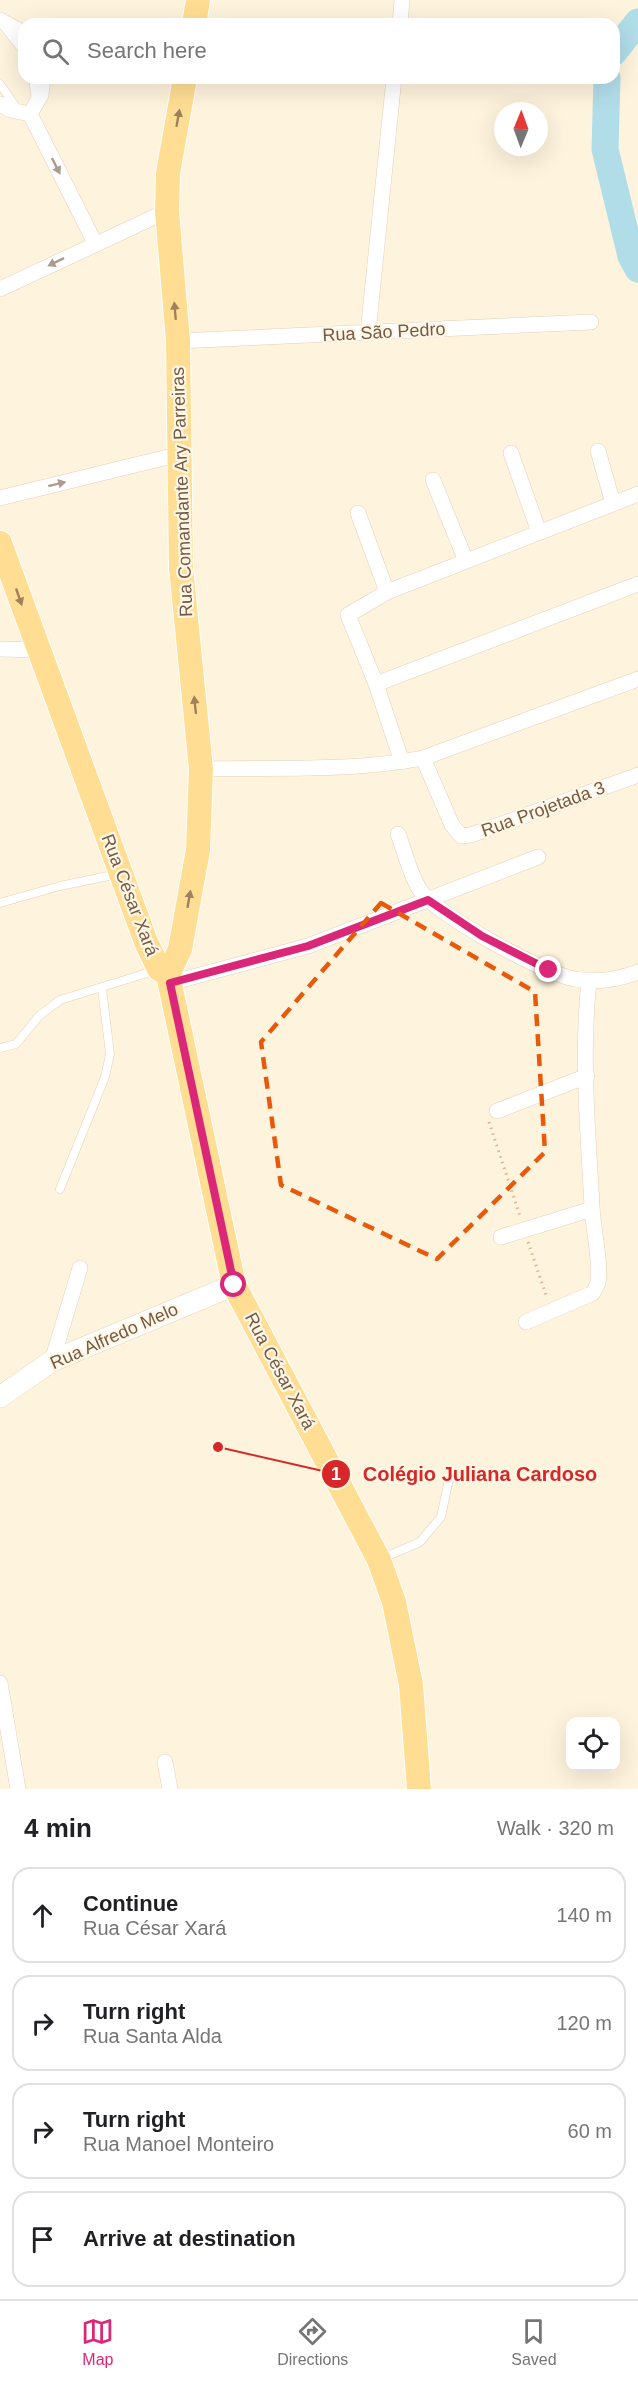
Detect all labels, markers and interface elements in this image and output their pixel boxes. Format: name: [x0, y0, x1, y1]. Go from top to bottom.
search box: [18, 18, 620, 84]
icon: search: [39, 35, 72, 68]
text: Search here: [87, 38, 207, 63]
north arrow: [494, 102, 548, 156]
one-way arrow: [174, 108, 183, 127]
one-way arrow: [52, 158, 61, 175]
one-way arrow: [48, 257, 65, 266]
one-way arrow: [170, 302, 180, 321]
street label: Rua São Pedro: [322, 319, 446, 345]
street label: Rua Comandante Ary Parreiras: [168, 367, 196, 617]
one-way arrow: [48, 479, 66, 489]
one-way arrow: [14, 588, 24, 606]
one-way arrow: [190, 696, 200, 715]
street label: Rua Projetada 3: [478, 777, 608, 841]
street label: Rua César Xará: [98, 831, 163, 960]
one-way arrow: [185, 889, 194, 908]
route end: [535, 956, 561, 982]
route start: [220, 1271, 246, 1297]
street label: Rua Alfredo Melo: [47, 1299, 181, 1373]
street label: Rua César Xará: [241, 1309, 320, 1434]
callout: Colégio Juliana Cardoso: [321, 1455, 609, 1493]
text: Colégio Juliana Cardoso: [363, 1463, 597, 1485]
text: 1: [331, 1464, 341, 1484]
map controls: [566, 1717, 620, 1771]
button: locate: [566, 1717, 620, 1771]
text: 4 min: [24, 1813, 92, 1843]
text: Walk · 320 m: [497, 1817, 614, 1839]
text: Continue: [83, 1891, 178, 1916]
icon: ahead: [26, 1899, 59, 1932]
text: 140 m: [556, 1904, 612, 1926]
text: Rua César Xará: [83, 1917, 226, 1939]
text: Turn right: [83, 1999, 185, 2024]
icon: right: [26, 2007, 59, 2040]
text: 120 m: [556, 2012, 612, 2034]
text: Rua Santa Alda: [83, 2025, 222, 2047]
text: Turn right: [83, 2107, 185, 2132]
icon: right: [26, 2115, 59, 2148]
text: 60 m: [568, 2120, 612, 2142]
text: Rua Manoel Monteiro: [83, 2133, 274, 2155]
icon: arrive: [26, 2223, 59, 2256]
text: Arrive at destination: [83, 2226, 296, 2251]
tab: Map: [81, 2315, 114, 2369]
tab: Directions: [277, 2315, 348, 2369]
tab: Saved: [511, 2315, 557, 2369]

